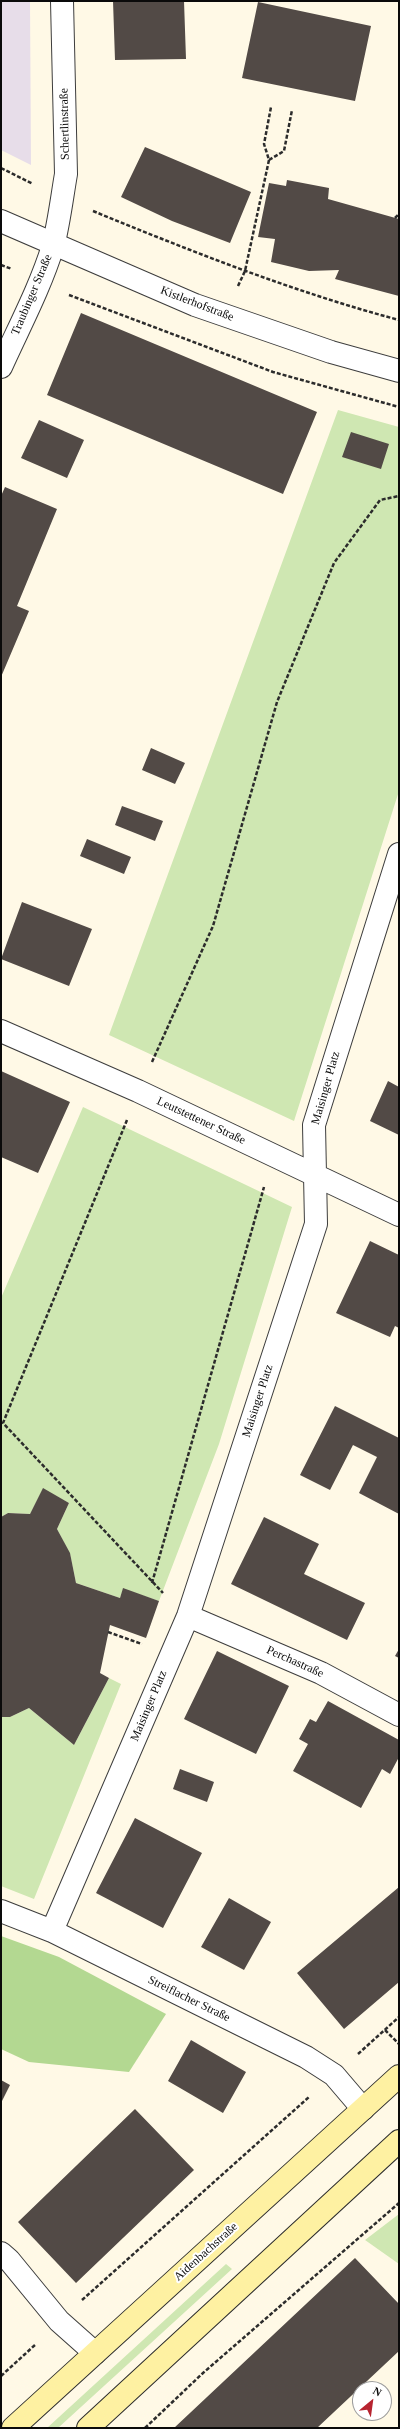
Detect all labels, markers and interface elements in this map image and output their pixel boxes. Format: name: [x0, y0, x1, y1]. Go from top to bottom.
street label: Schertlinstraße: [57, 88, 73, 160]
street label: Traubinger Straße: [8, 252, 56, 338]
street label: Kistlerhofstraße: [158, 283, 236, 325]
street label: Maisinger Platz: [309, 1050, 343, 1126]
street label: Leutstettener Straße: [154, 1094, 248, 1148]
street label: Maisinger Platz: [239, 1363, 277, 1439]
street label: Perchastraße: [264, 1643, 326, 1681]
street label: Maisinger Platz: [128, 1668, 170, 1744]
street label: Streiflacher Straße: [146, 1973, 232, 2025]
street label: Aidenbachstraße: [171, 2220, 241, 2284]
north arrow: [352, 2381, 392, 2421]
text: N: [371, 2384, 384, 2399]

